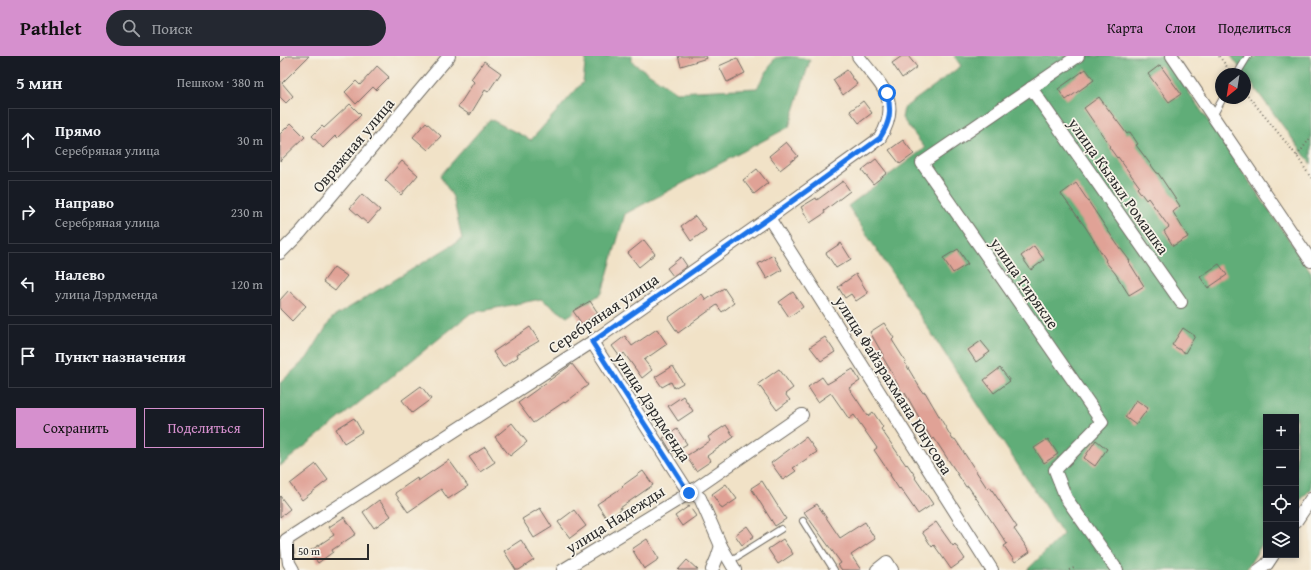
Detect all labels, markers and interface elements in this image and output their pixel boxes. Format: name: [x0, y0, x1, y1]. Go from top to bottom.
search box: [106, 10, 386, 46]
text: Pathlet: [20, 14, 82, 42]
icon: search: [120, 17, 142, 39]
text: Поиск: [152, 18, 192, 39]
text: Карта: [1107, 18, 1143, 38]
text: Слои: [1165, 18, 1196, 38]
text: Поделиться: [1218, 18, 1291, 38]
north arrow: [1215, 68, 1251, 104]
text: 5 мин: [16, 70, 62, 95]
text: Пешком · 380 m: [177, 73, 264, 92]
route start: [878, 84, 896, 102]
street label: Овражная улица: [306, 92, 400, 198]
street label: улица Кызыл Ромашка: [1062, 112, 1176, 260]
text: Прямо: [55, 120, 101, 141]
icon: ahead: [17, 129, 39, 151]
text: 30 m: [237, 131, 263, 150]
text: Серебряная улица: [55, 141, 160, 160]
text: Направо: [55, 192, 114, 213]
icon: right: [17, 201, 39, 223]
text: 230 m: [231, 203, 263, 222]
text: Серебряная улица: [55, 213, 160, 232]
street label: улица Тирякле: [984, 232, 1065, 334]
text: Налево: [55, 264, 105, 285]
street label: Серебряная улица: [543, 267, 663, 359]
icon: left: [17, 273, 39, 295]
text: 120 m: [231, 275, 263, 294]
text: улица Дэрдменда: [55, 285, 158, 304]
street label: улица Файзрахмана Юнусова: [828, 290, 959, 479]
icon: arrive: [17, 345, 39, 367]
text: Пункт назначения: [55, 346, 186, 367]
street label: улица Дэрдменда: [608, 347, 698, 467]
button: Сохранить: [16, 408, 136, 448]
button: Поделиться: [144, 408, 264, 448]
map controls: [1263, 414, 1299, 558]
button: +: [1263, 414, 1299, 450]
button: −: [1263, 450, 1299, 486]
street label: улица Надежды: [560, 479, 669, 560]
route end: [680, 484, 698, 502]
button: locate: [1263, 486, 1299, 522]
button: layers: [1263, 522, 1299, 558]
scale bar: [292, 542, 369, 561]
text: 50 m: [298, 543, 320, 559]

